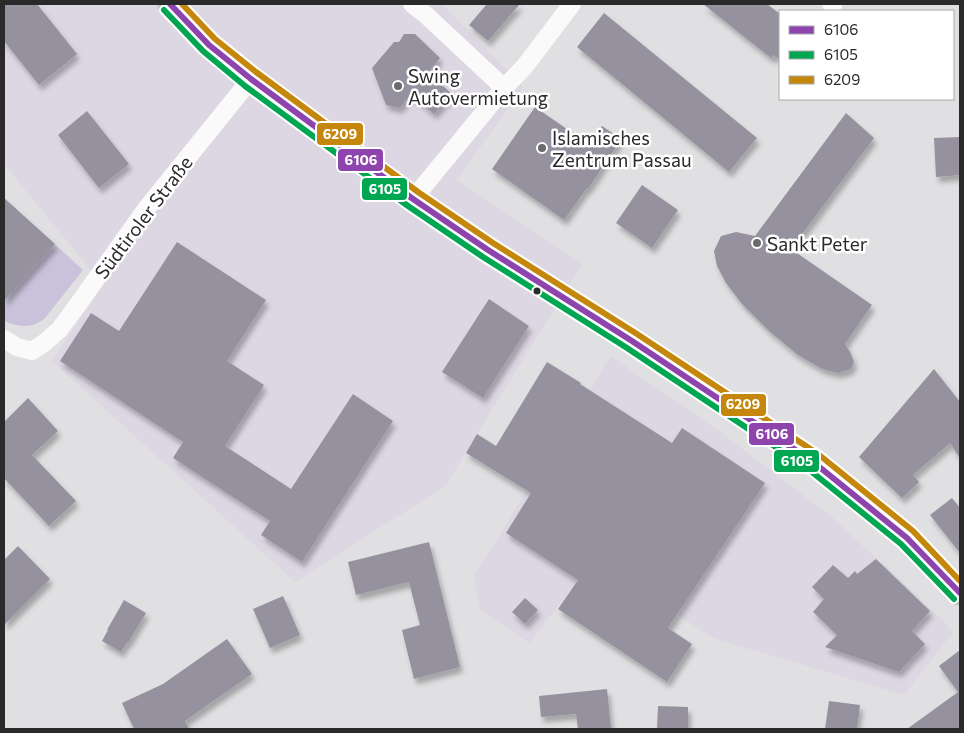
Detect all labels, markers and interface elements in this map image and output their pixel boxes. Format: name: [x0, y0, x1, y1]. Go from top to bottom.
legend: [779, 10, 954, 100]
text: 6106: [824, 20, 858, 38]
text: 6105: [824, 45, 858, 63]
place label: Swing Autovermietung: [408, 64, 548, 109]
text: 6209: [824, 70, 860, 88]
marker: Swing Autovermietung: [392, 80, 404, 92]
line badge: 6209: [316, 122, 364, 146]
text: 6209: [323, 125, 358, 142]
place label: Islamisches Zentrum Passau: [552, 126, 692, 171]
marker: Islamisches Zentrum Passau: [536, 142, 548, 154]
line badge: 6106: [337, 148, 384, 172]
street label: Südtiroler Straße: [89, 151, 197, 283]
text: 6106: [345, 151, 378, 168]
line badge: 6105: [361, 177, 408, 201]
text: 6105: [369, 180, 401, 197]
place label: Sankt Peter: [767, 232, 868, 255]
marker: Sankt Peter: [751, 237, 763, 249]
unlabelled marker: [532, 286, 542, 296]
line badge: 6209: [720, 393, 767, 417]
text: 6209: [726, 395, 761, 412]
line badge: 6106: [748, 422, 795, 446]
text: 6106: [756, 425, 789, 442]
line badge: 6105: [773, 449, 820, 473]
text: 6105: [781, 452, 813, 469]

